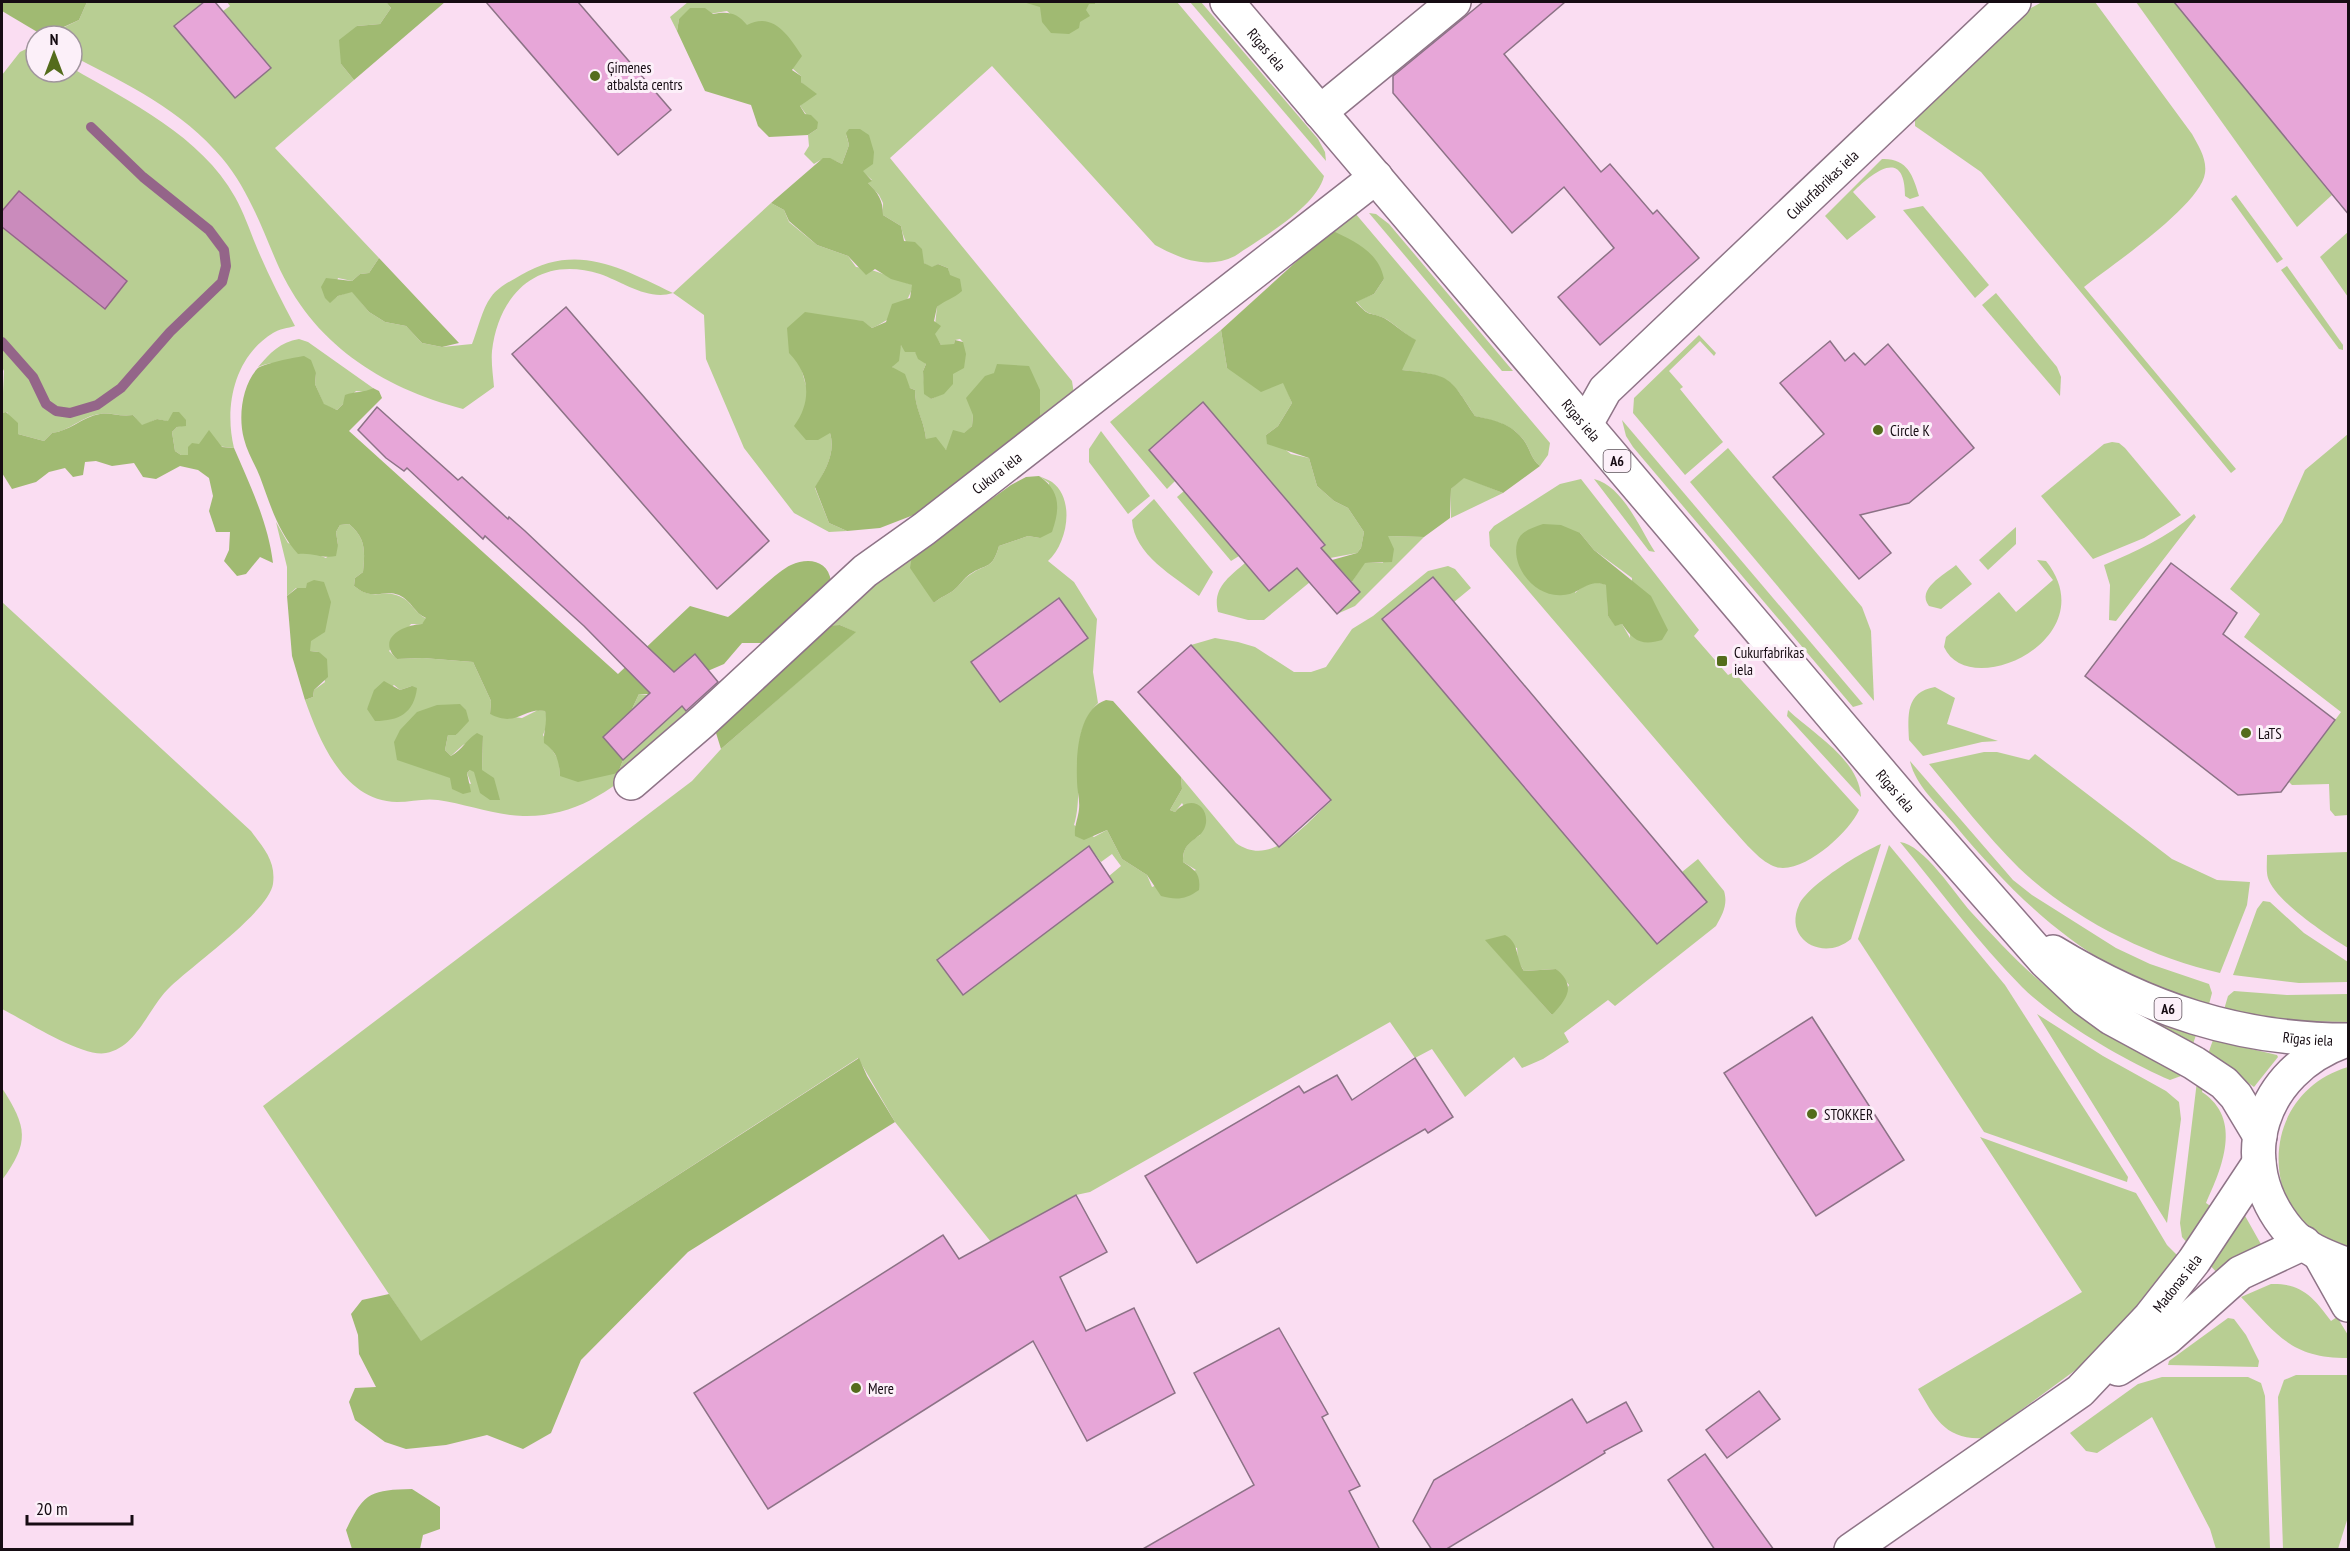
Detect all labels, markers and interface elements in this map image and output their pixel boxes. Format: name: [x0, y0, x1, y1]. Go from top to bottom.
north arrow: [24, 24, 84, 84]
street label: Rīgas iela: [1244, 24, 1291, 75]
text: N: [50, 29, 58, 49]
place label: Ģimenes atbalsta centrs: [607, 58, 683, 94]
marker: Ģimenes atbalsta centrs: [588, 69, 602, 83]
street label: Cukurfabrikas iela: [1782, 145, 1862, 223]
street label: Rīgas iela: [1558, 395, 1605, 445]
place label: Circle K: [1890, 421, 1930, 440]
marker: Circle K: [1871, 423, 1885, 437]
street label: Cukura iela: [968, 447, 1025, 498]
road number: A6: [1604, 450, 1630, 472]
place label: Cukurfabrikas iela: [1734, 643, 1804, 679]
marker: Cukurfabrikas iela: [1715, 654, 1729, 668]
place label: LaTS: [2258, 724, 2282, 743]
marker: LaTS: [2239, 726, 2253, 740]
street label: Rīgas iela: [1872, 765, 1919, 816]
road number: A6: [2154, 998, 2182, 1020]
street label: Rīgas iela: [2282, 1027, 2333, 1049]
place label: STOKKER: [1824, 1105, 1873, 1124]
marker: STOKKER: [1805, 1107, 1819, 1121]
street label: Madonas iela: [2148, 1250, 2205, 1316]
place label: Mere: [868, 1379, 894, 1398]
marker: Mere: [849, 1381, 863, 1395]
scale bar: [27, 1488, 132, 1526]
text: 20 m: [36, 1497, 68, 1520]

